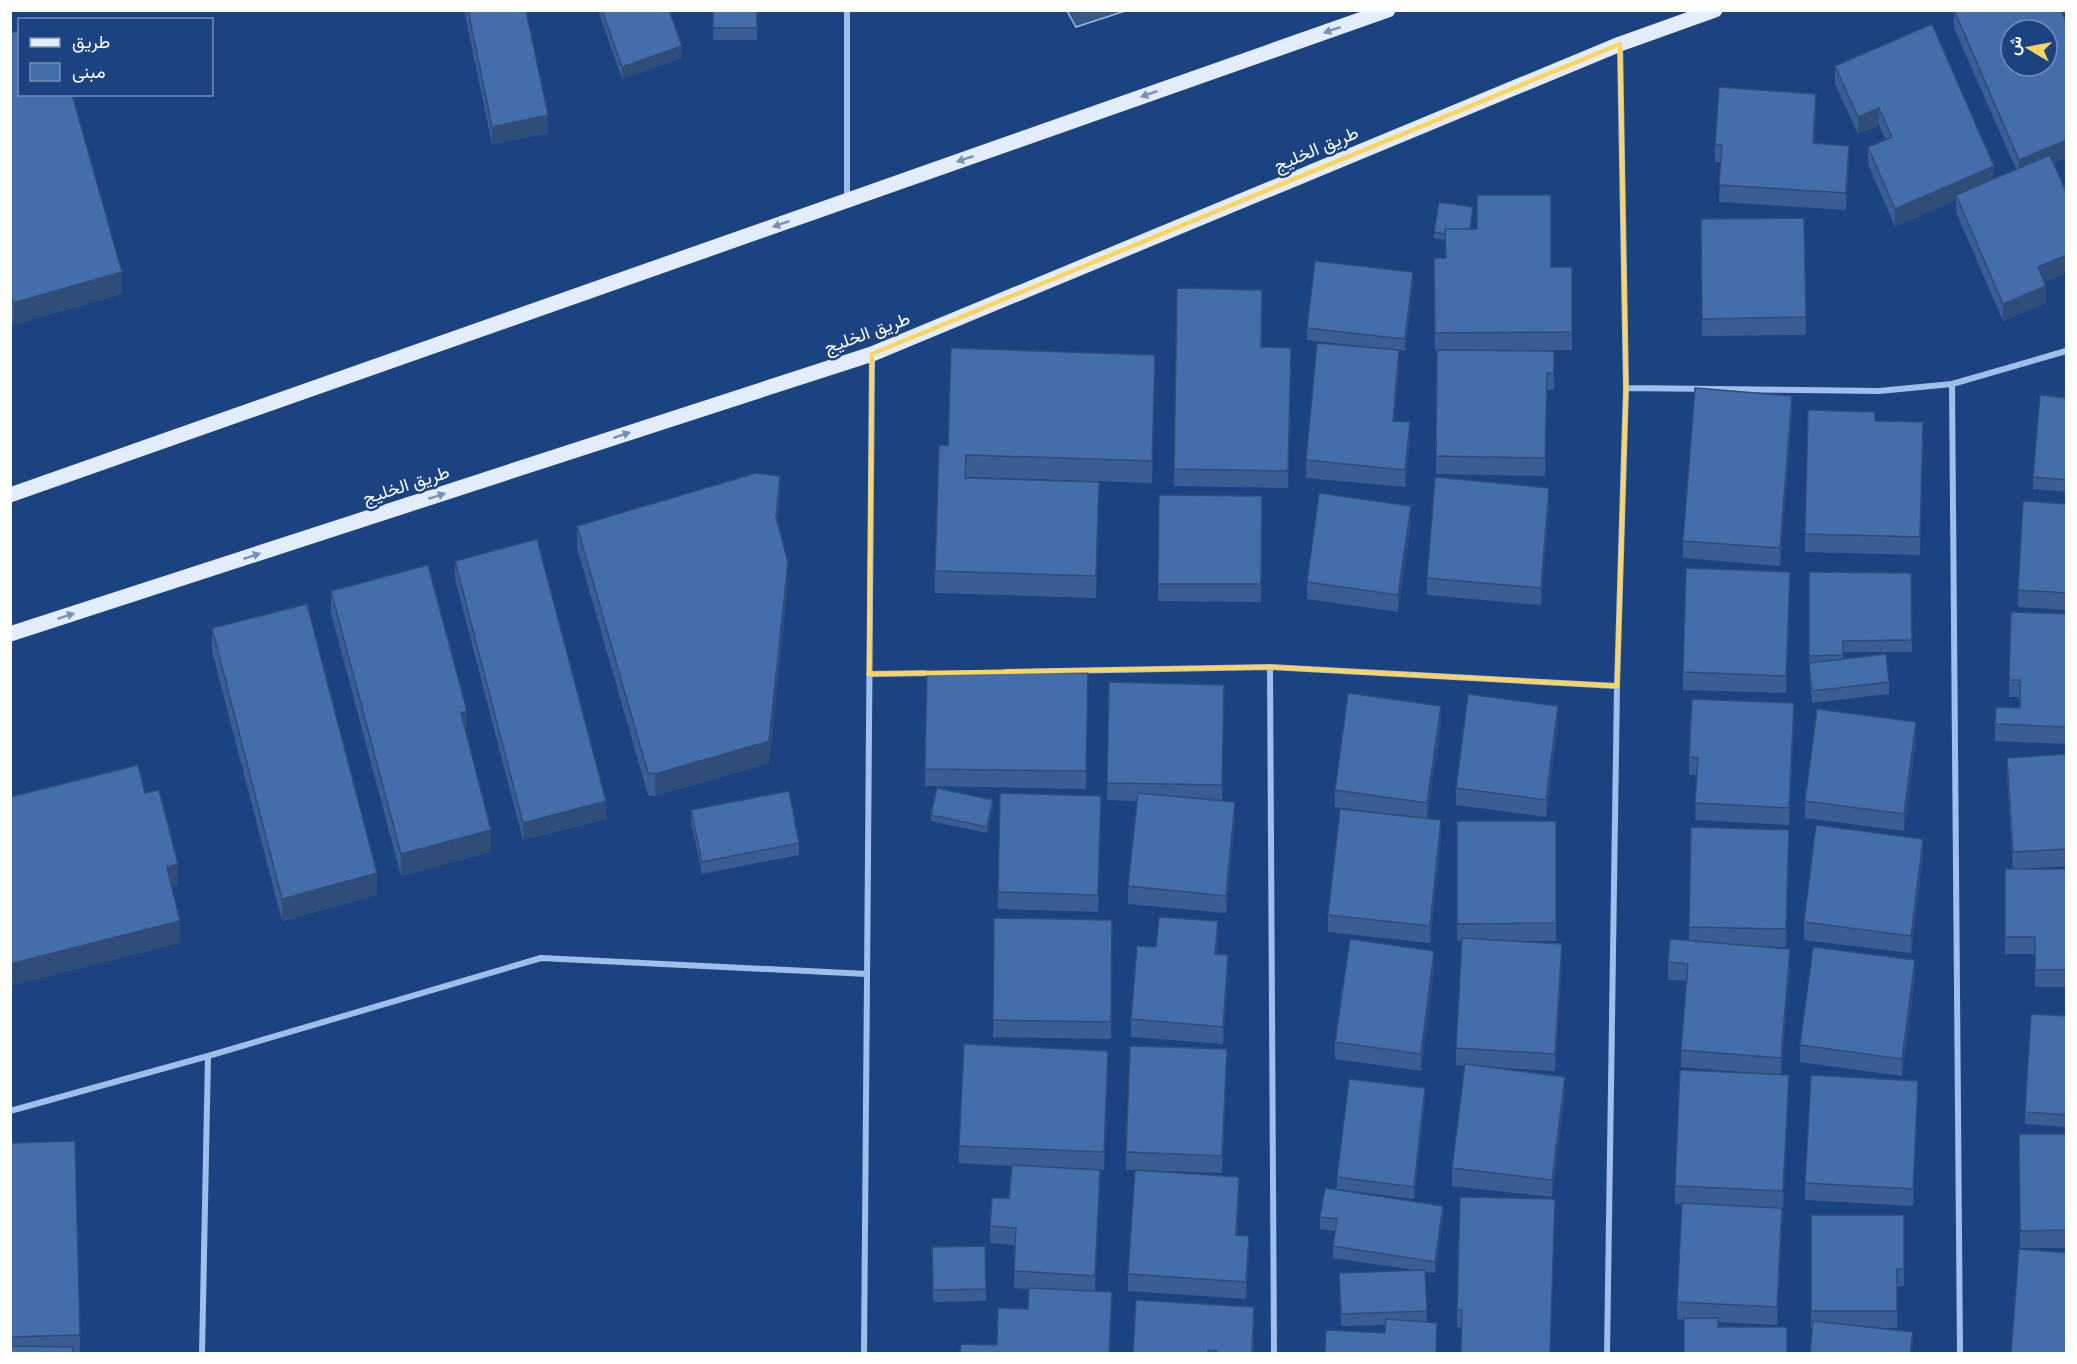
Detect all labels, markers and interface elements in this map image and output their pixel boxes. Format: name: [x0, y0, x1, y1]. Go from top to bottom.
legend: [18, 18, 213, 96]
north arrow: [1999, 18, 2059, 78]
one-way arrow: [1323, 25, 1341, 35]
text: طريق: [72, 31, 110, 53]
text: ش: [2004, 34, 2026, 57]
text: مبنى: [72, 61, 106, 83]
one-way arrow: [1139, 90, 1157, 100]
street label: طريق الخليج: [1270, 121, 1362, 178]
one-way arrow: [955, 155, 973, 165]
one-way arrow: [771, 219, 789, 229]
street label: طريق الخليج: [821, 307, 913, 360]
one-way arrow: [613, 430, 631, 439]
street label: طريق الخليج: [360, 461, 452, 510]
one-way arrow: [428, 490, 446, 500]
one-way arrow: [243, 551, 261, 560]
one-way arrow: [57, 611, 75, 621]

